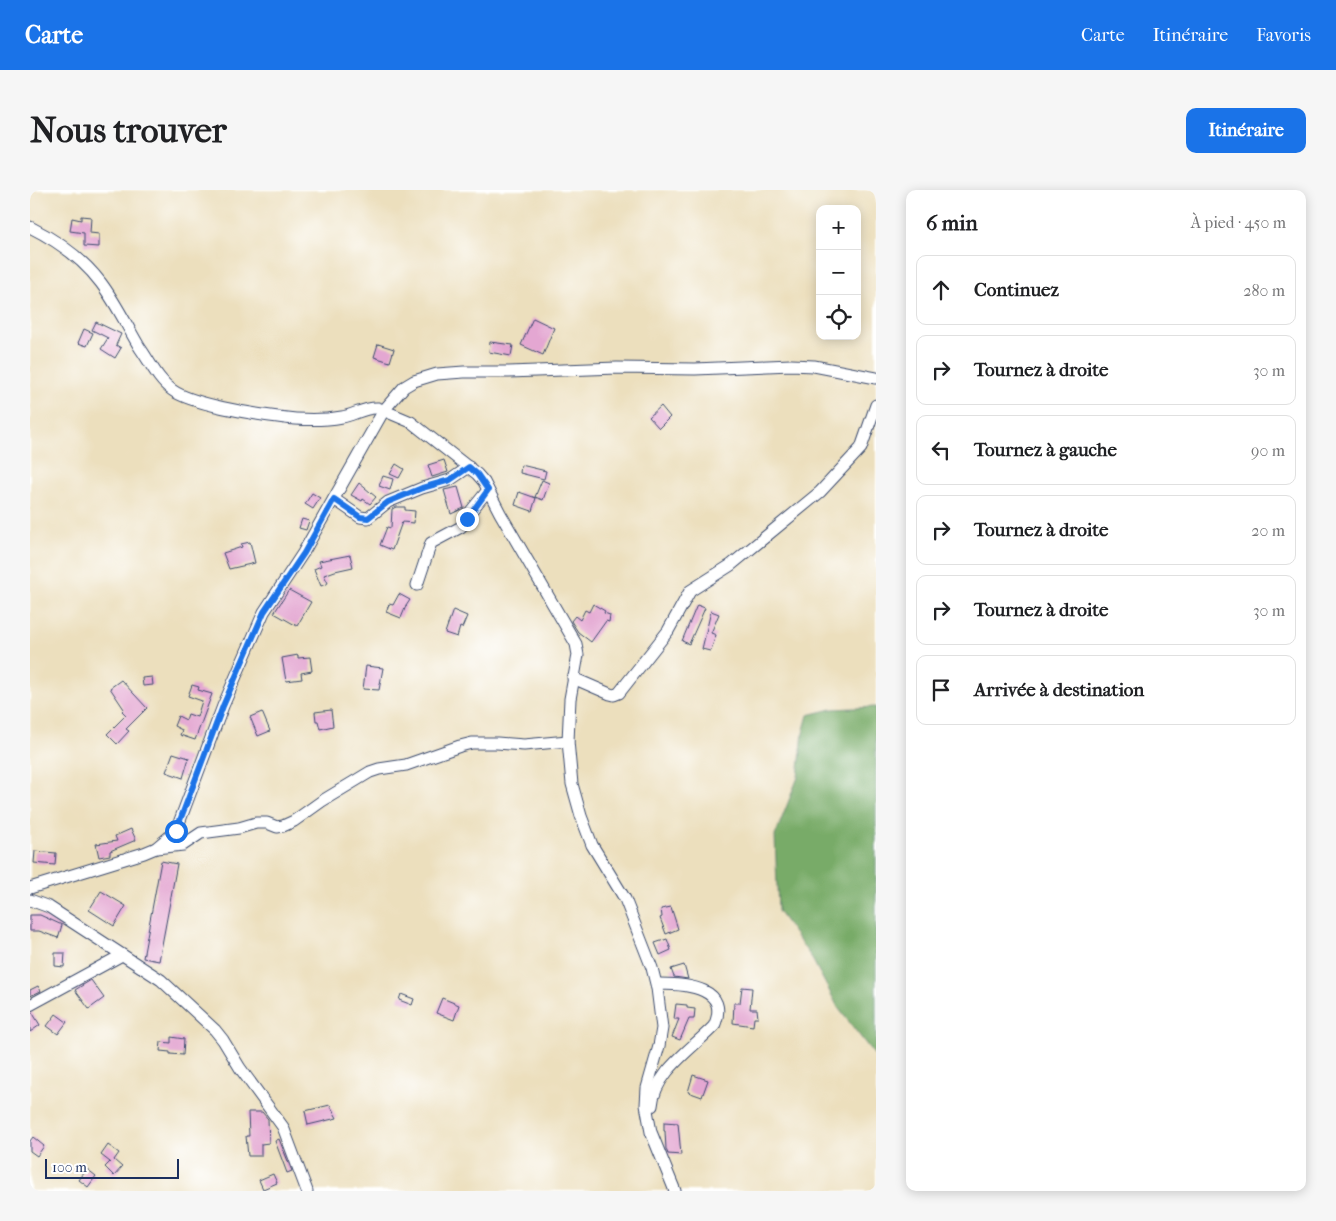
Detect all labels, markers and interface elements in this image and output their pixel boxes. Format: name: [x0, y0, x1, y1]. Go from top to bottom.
text: Carte: [25, 21, 83, 49]
text: Carte: [1081, 25, 1125, 46]
text: Itinéraire: [1153, 25, 1228, 46]
text: Favoris: [1256, 25, 1311, 46]
button: Itinéraire: [1186, 108, 1306, 153]
text: Nous trouver: [30, 110, 227, 151]
map controls: [816, 205, 861, 340]
button: +: [816, 205, 861, 250]
text: 6 min: [926, 211, 978, 235]
text: À pied · 450 m: [1191, 213, 1286, 232]
button: −: [816, 250, 861, 295]
icon: ahead: [927, 276, 955, 304]
text: Continuez: [974, 279, 1059, 301]
text: 280 m: [1243, 281, 1285, 300]
button: locate: [816, 295, 861, 340]
icon: right: [927, 356, 955, 384]
text: Tournez à droite: [974, 359, 1108, 381]
text: 30 m: [1253, 361, 1285, 380]
icon: left: [927, 436, 955, 464]
text: Tournez à gauche: [974, 439, 1117, 461]
text: 90 m: [1251, 441, 1285, 460]
route end: [456, 508, 479, 531]
icon: right: [927, 516, 955, 544]
text: Tournez à droite: [974, 519, 1108, 541]
text: 20 m: [1251, 521, 1285, 540]
icon: right: [927, 596, 955, 624]
text: Tournez à droite: [974, 599, 1108, 621]
text: 30 m: [1253, 601, 1285, 620]
icon: arrive: [927, 676, 955, 704]
text: Arrivée à destination: [974, 679, 1144, 701]
route start: [165, 820, 188, 843]
scale bar: [45, 1156, 179, 1179]
text: 100 m: [52, 1159, 87, 1176]

